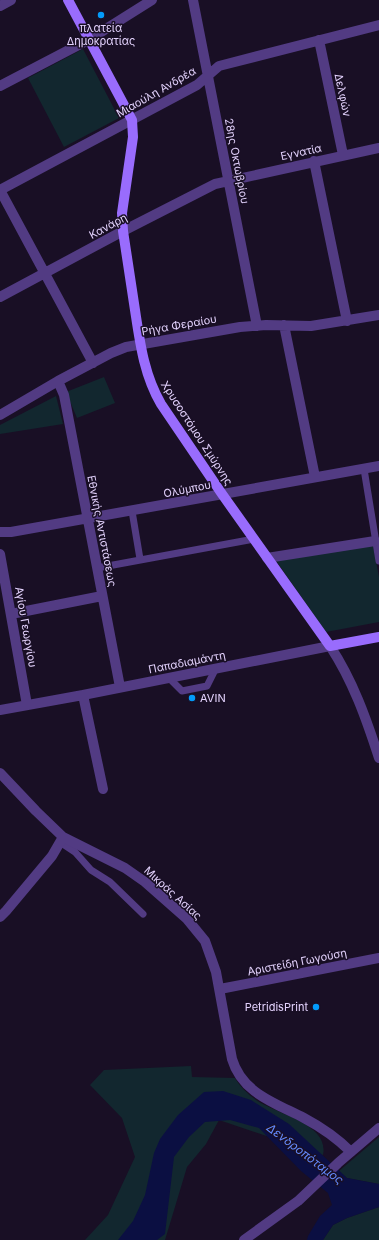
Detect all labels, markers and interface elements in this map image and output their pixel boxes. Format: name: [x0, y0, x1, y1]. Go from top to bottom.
marker: πλατεία Δημοκρατίας: [96, 10, 106, 20]
place label: πλατεία Δημοκρατίας: [67, 21, 135, 48]
street label: Μιαούλη Ανδρέα: [114, 64, 198, 120]
street label: Δελφών: [332, 72, 355, 118]
street label: 28ης Οκτωβρίου: [222, 117, 252, 205]
street label: Εγνατία: [279, 141, 323, 163]
street label: Κανάρη: [87, 210, 129, 242]
street label: Ρήγα Φεραίου: [140, 312, 218, 338]
street label: Χρυσοστόμου Σμύρνης: [158, 378, 236, 488]
street label: Εθνικής Αντιστάσεως: [84, 474, 120, 588]
street label: Ολύμπου: [162, 478, 212, 500]
street label: Αγίου Γεωργίου: [12, 586, 40, 668]
street label: Παπαδιαμάντη: [147, 648, 227, 676]
place label: AVIN: [200, 691, 226, 705]
marker: AVIN: [187, 693, 197, 703]
street label: Μικράς Ασίας: [141, 863, 205, 923]
street label: Αριστείδη Γωγούση: [246, 945, 348, 979]
place label: PetridisPrint: [245, 1000, 308, 1014]
marker: PetridisPrint: [311, 1002, 321, 1012]
water label: Δενδροπόταμος: [263, 1119, 347, 1187]

